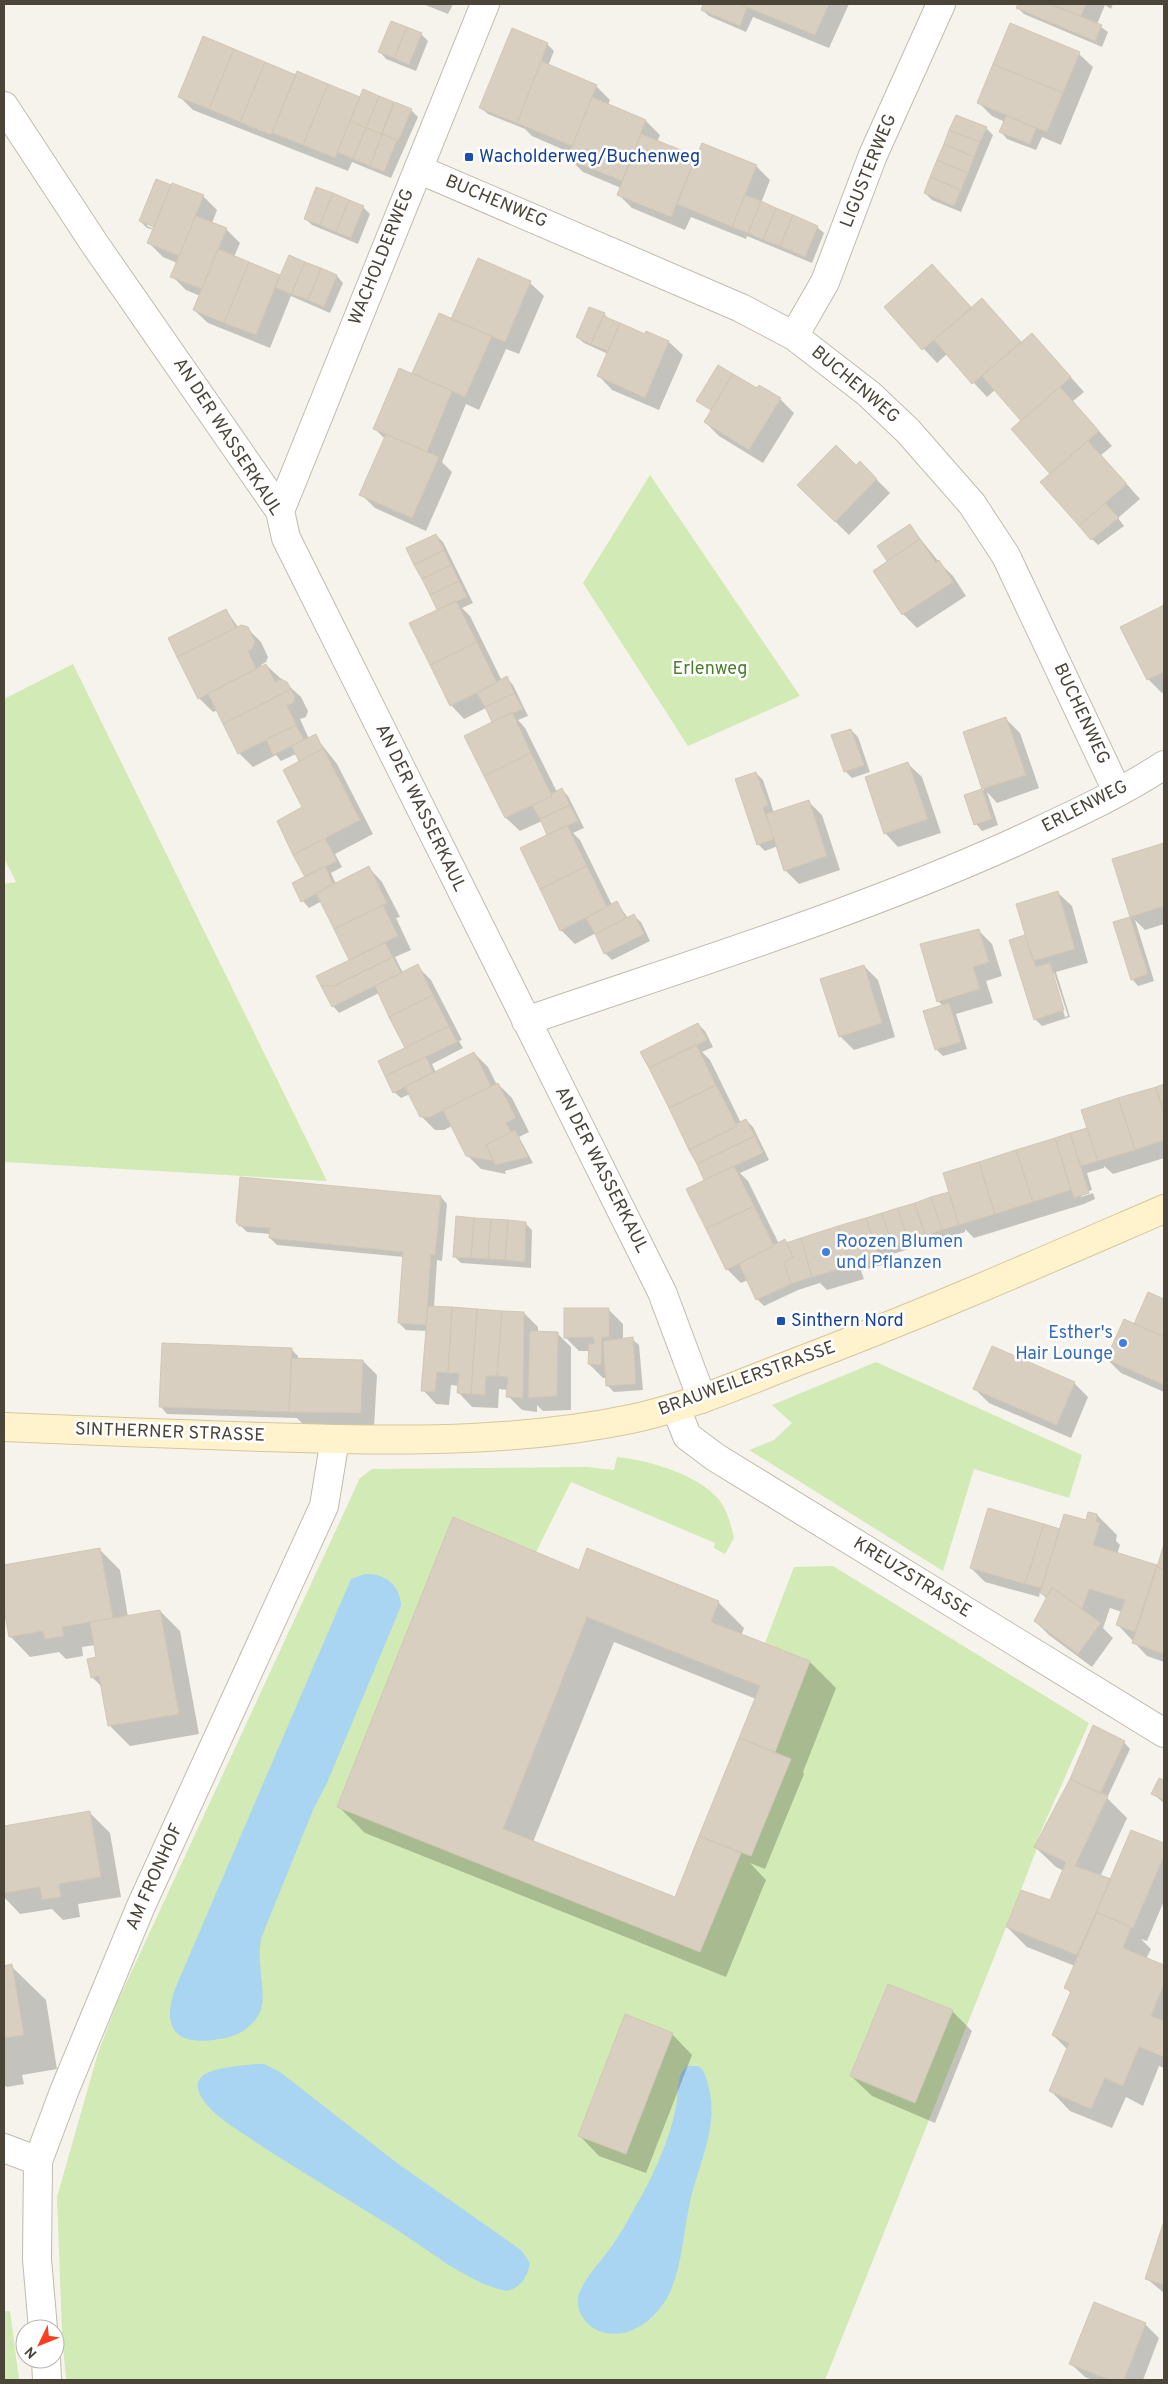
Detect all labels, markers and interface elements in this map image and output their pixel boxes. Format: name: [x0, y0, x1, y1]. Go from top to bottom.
street label: LIGUSTERWEG: [836, 111, 902, 231]
place label: Wacholderweg/Buchenweg: [479, 146, 700, 169]
marker: Wacholderweg/Buchenweg: [463, 151, 475, 163]
street label: BUCHENWEG: [441, 170, 551, 234]
street label: WACHOLDERWEG: [344, 185, 420, 329]
street label: BUCHENWEG: [806, 341, 904, 429]
street label: AN DER WASSERKAUL: [167, 354, 287, 520]
park label: Erlenweg: [673, 658, 747, 681]
street label: BUCHENWEG: [1048, 660, 1114, 768]
street label: AN DER WASSERKAUL: [369, 720, 471, 896]
street label: ERLENWEG: [1038, 776, 1132, 838]
street label: AN DER WASSERKAUL: [549, 1083, 653, 1257]
place label: Roozen Blumen und Pflanzen: [836, 1231, 963, 1275]
marker: Roozen Blumen und Pflanzen: [820, 1246, 832, 1258]
place label: Sinthern Nord: [791, 1310, 904, 1333]
marker: Sinthern Nord: [775, 1315, 787, 1327]
place label: Esther's Hair Lounge: [1015, 1322, 1113, 1366]
street label: BRAUWEILERSTRASSE: [655, 1336, 839, 1422]
marker: Esther's Hair Lounge: [1117, 1337, 1129, 1349]
street label: SINTHERNER STRASSE: [75, 1418, 265, 1448]
street label: KREUZSTRASSE: [849, 1532, 975, 1624]
street label: AM FRONHOF: [121, 1820, 189, 1934]
north arrow: [15, 2319, 65, 2369]
text: N: [22, 2342, 41, 2361]

